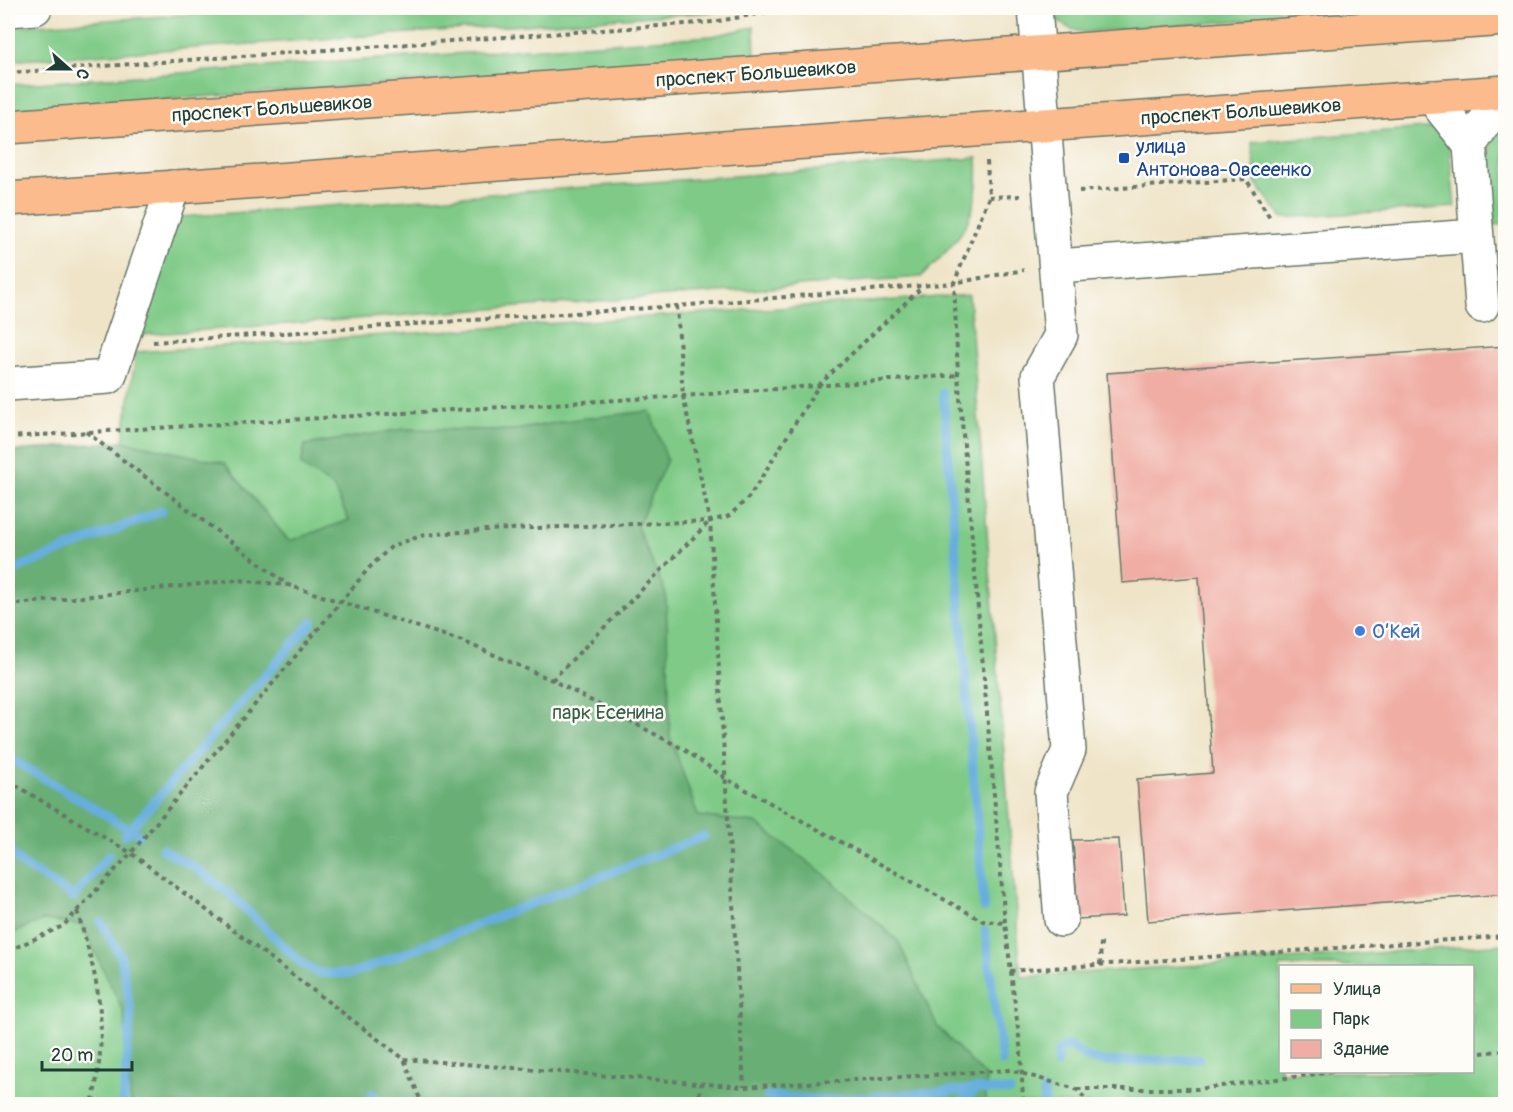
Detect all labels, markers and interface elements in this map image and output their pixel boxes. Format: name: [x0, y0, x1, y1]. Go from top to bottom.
north arrow: [39, 39, 99, 99]
street label: проспект Большевиков: [655, 54, 857, 93]
text: С: [71, 66, 93, 82]
street label: проспект Большевиков: [171, 89, 373, 128]
street label: проспект Большевиков: [1140, 92, 1342, 131]
place label: улица Антонова-Овсеенко: [1135, 134, 1312, 182]
marker: улица Антонова-Овсеенко: [1117, 151, 1131, 165]
place label: О’Кей: [1372, 619, 1420, 644]
marker: О’Кей: [1353, 624, 1367, 638]
park label: парк Есенина: [552, 700, 664, 725]
legend: [1279, 965, 1474, 1073]
text: Улица: [1333, 978, 1381, 1001]
text: Парк: [1333, 1008, 1370, 1031]
scale bar: [42, 1034, 132, 1072]
text: Здание: [1333, 1038, 1389, 1061]
text: 20 m: [51, 1044, 93, 1067]

